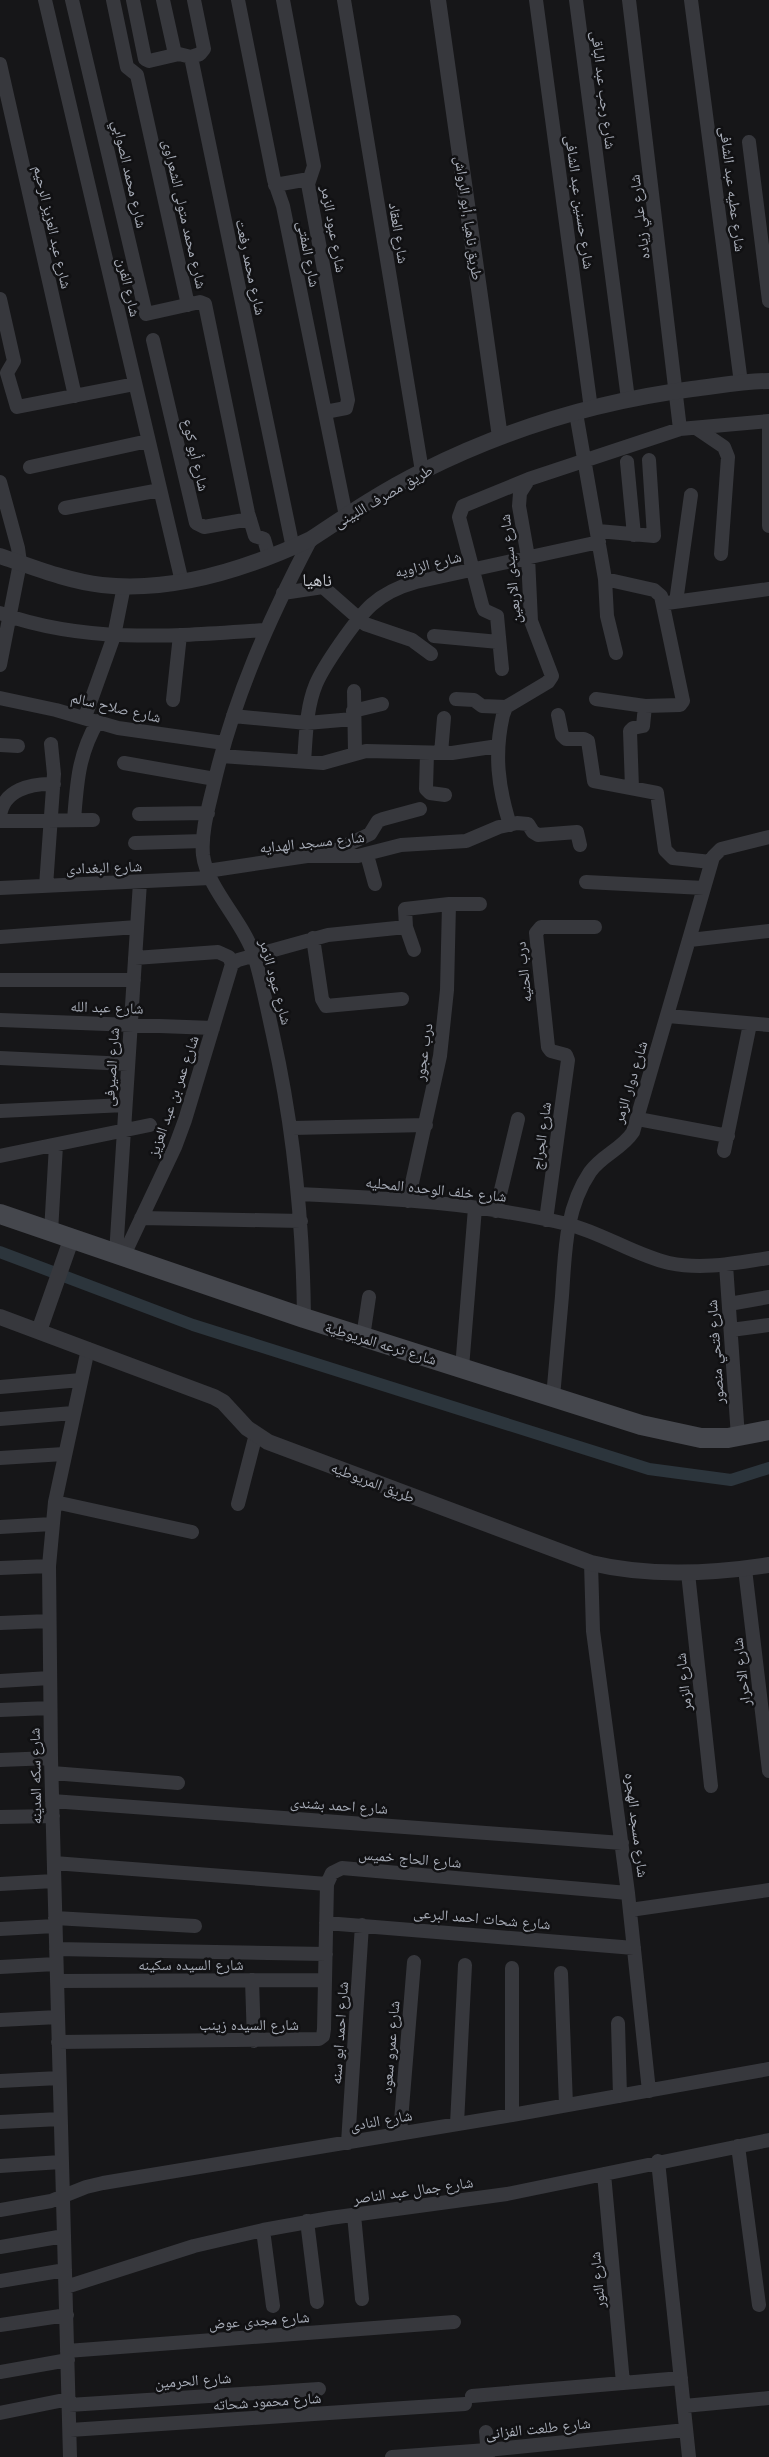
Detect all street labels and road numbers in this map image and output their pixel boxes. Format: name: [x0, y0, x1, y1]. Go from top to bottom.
street label: شارع رجب عبد الباقى: [586, 30, 620, 151]
street label: شارع محمد الصوابي: [106, 118, 151, 231]
street label: شارع عطيه عبد الشافى: [715, 125, 749, 253]
street label: شارع حسنين عبد الشافى: [560, 134, 598, 271]
street label: شارع محمد متولى الشعراوى: [158, 138, 210, 291]
street label: طريق ناهيا ,أبو الرواش: [450, 155, 486, 282]
street label: شارع عبد العزيز الرحيم: [29, 164, 75, 291]
street label: شارع علي زياده: [625, 173, 656, 260]
street label: شارع عبود الزمر: [316, 183, 350, 274]
street label: شارع العقاد: [384, 201, 412, 265]
street label: شارع محمد رفعت: [231, 218, 269, 317]
street label: شارع المفتى: [292, 219, 324, 289]
street label: شارع الفرن: [112, 256, 144, 319]
street label: شارع أبو كوع: [177, 417, 213, 493]
street label: طريق مصرف اللبينى: [331, 461, 437, 533]
street label: شارع سيدى الاربعين: [496, 513, 526, 625]
street label: شارع الزاويه: [393, 547, 464, 582]
street label: شارع صلاح سالم: [69, 688, 163, 728]
street label: شارع مسجد الهدايه: [258, 828, 366, 858]
street label: شارع البغدادى: [66, 857, 143, 879]
street label: شارع عبود الزمر: [254, 936, 296, 1027]
street label: درب الحنيه: [511, 941, 536, 1003]
street label: شارع عبد الله: [70, 997, 144, 1019]
street label: درب عجور: [410, 1022, 436, 1083]
street label: شارع الصيرفى: [100, 1027, 124, 1107]
street label: شارع عمر بن عبد العزيز: [144, 1033, 204, 1161]
street label: شارع دوار الزمر: [609, 1039, 653, 1127]
street label: شارع الجراج: [528, 1101, 556, 1171]
street label: شارع خلف الوحده المحليه: [364, 1173, 508, 1207]
street label: شارع فتحي منصور: [703, 1299, 731, 1406]
street label: شارع ترعه المريوطية: [323, 1318, 439, 1370]
street label: طريق المريوطيه: [328, 1458, 417, 1508]
street label: شارع الاحرار: [728, 1636, 756, 1708]
street label: شارع الزمر: [671, 1652, 697, 1713]
street label: شارع سكه المدينه: [26, 1727, 46, 1825]
street label: شارع مسجد الهجره: [620, 1772, 652, 1879]
street label: شارع احمد بشندى: [289, 1793, 389, 1819]
street label: شارع الحاج خميس: [358, 1845, 462, 1873]
street label: شارع شحات احمد البرعى: [412, 1904, 551, 1934]
street label: شارع السيده سكينه: [138, 1956, 244, 1975]
street label: شارع احمد ابو سنه: [327, 1981, 353, 2085]
street label: شارع عمرو سعود: [377, 2000, 405, 2094]
street label: شارع السيده زينب: [199, 2016, 299, 2035]
street label: شارع النادى: [348, 2106, 414, 2136]
street label: شارع جمال عبد الناصر: [351, 2173, 475, 2209]
street label: شارع النور: [586, 2251, 610, 2310]
street label: شارع مجدى عوض: [208, 2308, 310, 2334]
street label: شارع الحرمين: [154, 2369, 232, 2393]
street label: شارع محمود شحاته: [212, 2389, 322, 2415]
street label: شارع طلعت الفزانى: [485, 2414, 592, 2444]

